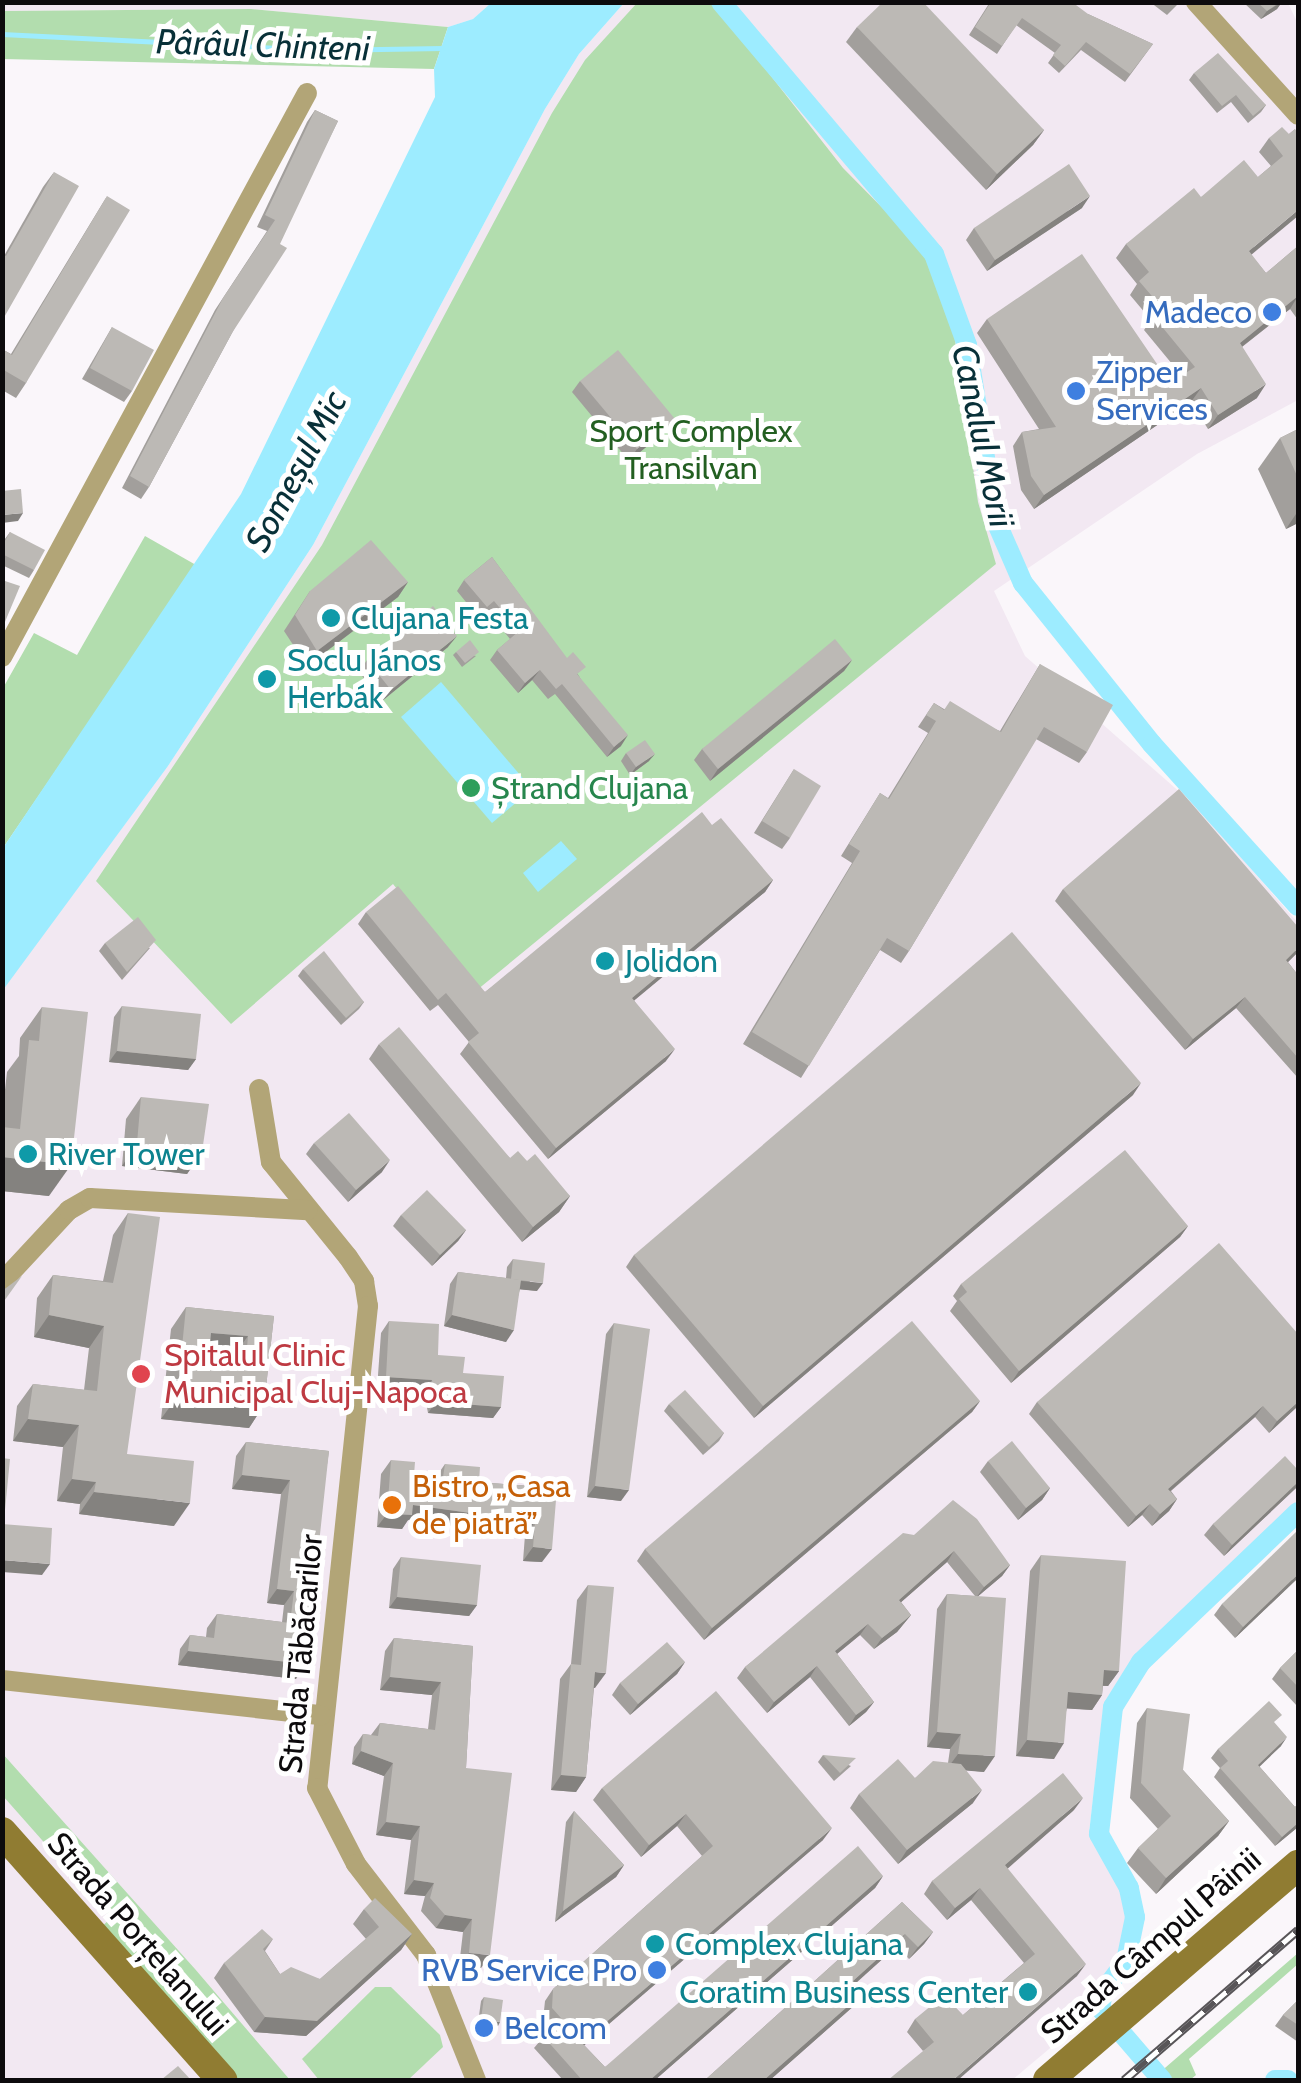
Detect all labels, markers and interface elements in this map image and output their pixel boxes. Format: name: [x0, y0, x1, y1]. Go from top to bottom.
water label: Pârâul Chinteni: [155, 20, 371, 70]
place label: Madeco: [1145, 293, 1252, 331]
marker: Madeco: [1261, 301, 1283, 323]
water label: Canalul Morii: [943, 341, 1023, 531]
place label: Zipper Services: [1096, 354, 1208, 429]
marker: Zipper Services: [1065, 380, 1087, 402]
water label: Someșul Mic: [236, 384, 356, 558]
park label: Sport Complex Transilvan: [589, 413, 793, 488]
place label: Clujana Festa: [351, 599, 529, 637]
marker: Clujana Festa: [320, 607, 342, 629]
place label: Soclu János Herbák: [287, 642, 441, 717]
marker: Soclu János Herbák: [256, 668, 278, 690]
place label: Ștrand Clujana: [491, 769, 688, 807]
marker: Ștrand Clujana: [460, 777, 482, 799]
place label: Jolidon: [625, 942, 718, 980]
marker: Jolidon: [594, 950, 616, 972]
place label: River Tower: [48, 1135, 205, 1173]
marker: River Tower: [17, 1143, 39, 1165]
place label: Spitalul Clinic Municipal Cluj-Napoca: [164, 1337, 468, 1412]
marker: Spitalul Clinic Municipal Cluj-Napoca: [128, 1361, 154, 1387]
place label: Bistro „Casa de piatră”: [412, 1468, 571, 1543]
marker: Bistro „Casa de piatră”: [381, 1494, 403, 1516]
street label: Strada Tăbăcarilor: [271, 1533, 331, 1775]
street label: Strada Porțelanului: [40, 1825, 236, 2043]
street label: Strada Câmpul Pâinii: [1033, 1840, 1269, 2052]
place label: Complex Clujana: [675, 1925, 903, 1963]
marker: Complex Clujana: [644, 1933, 666, 1955]
place label: RVB Service Pro: [421, 1951, 637, 1989]
marker: RVB Service Pro: [646, 1959, 668, 1981]
place label: Coratim Business Center: [679, 1973, 1008, 2011]
marker: Coratim Business Center: [1017, 1981, 1039, 2003]
place label: Belcom: [504, 2009, 607, 2047]
marker: Belcom: [473, 2017, 495, 2039]

